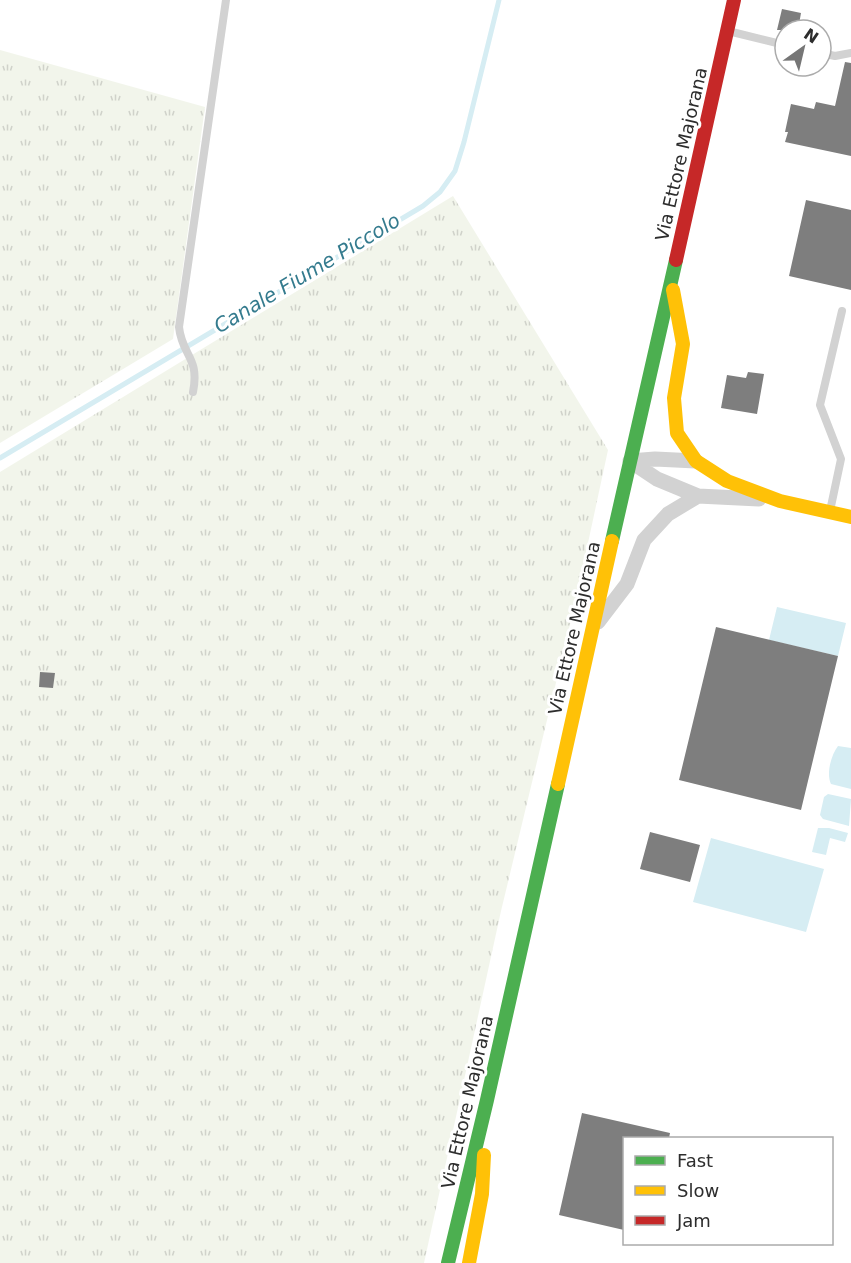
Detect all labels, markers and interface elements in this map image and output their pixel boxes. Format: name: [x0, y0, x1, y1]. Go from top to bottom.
north arrow: [773, 18, 833, 78]
text: N: [800, 24, 822, 48]
street label: Via Ettore Majorana: [651, 65, 711, 243]
water label: Canale Fiume Piccolo: [210, 208, 404, 338]
street label: Via Ettore Majorana: [544, 539, 604, 717]
street label: Via Ettore Majorana: [437, 1013, 497, 1191]
legend: [623, 1137, 833, 1245]
text: Fast: [677, 1150, 713, 1171]
text: Slow: [677, 1180, 719, 1201]
text: Jam: [676, 1210, 711, 1231]

